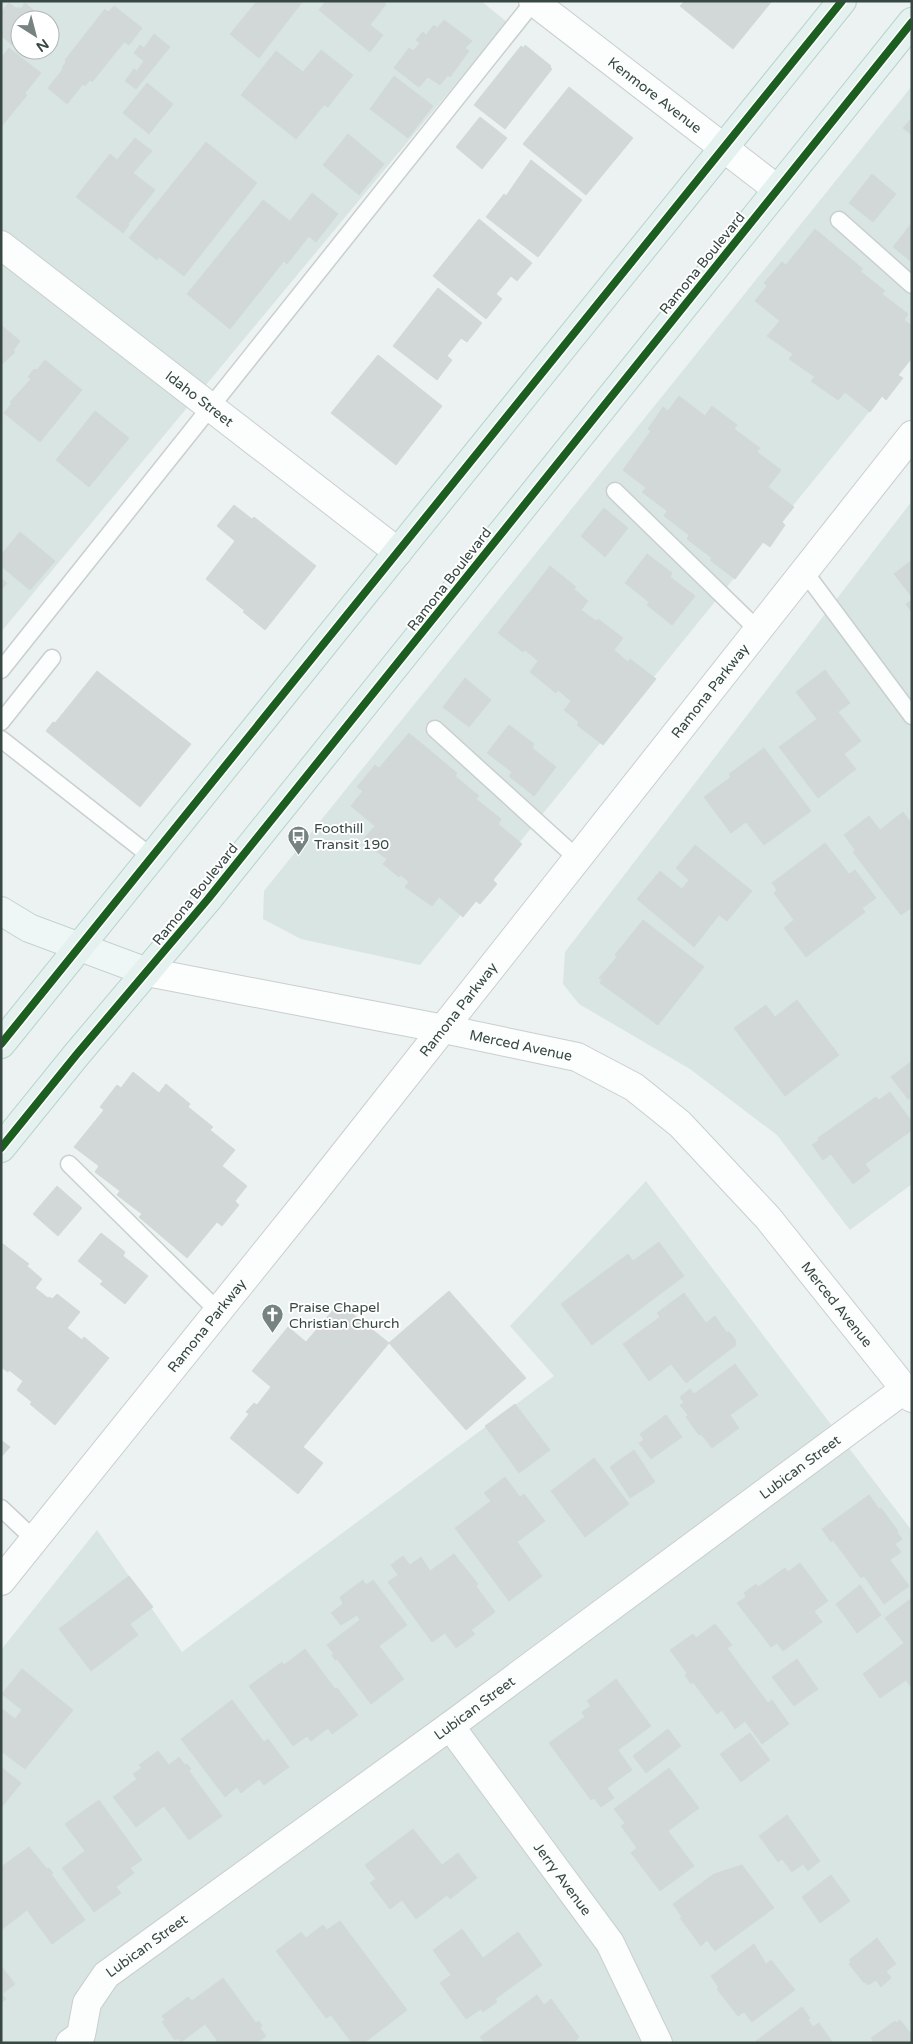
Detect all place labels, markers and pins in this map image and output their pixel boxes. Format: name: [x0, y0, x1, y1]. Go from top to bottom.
place label: Foothill Transit 190: [314, 820, 389, 853]
bus stop icon: Foothill Transit 190: [286, 824, 310, 855]
place label: Praise Chapel Christian Church: [289, 1299, 400, 1332]
church icon: Praise Chapel Christian Church: [261, 1303, 285, 1334]

